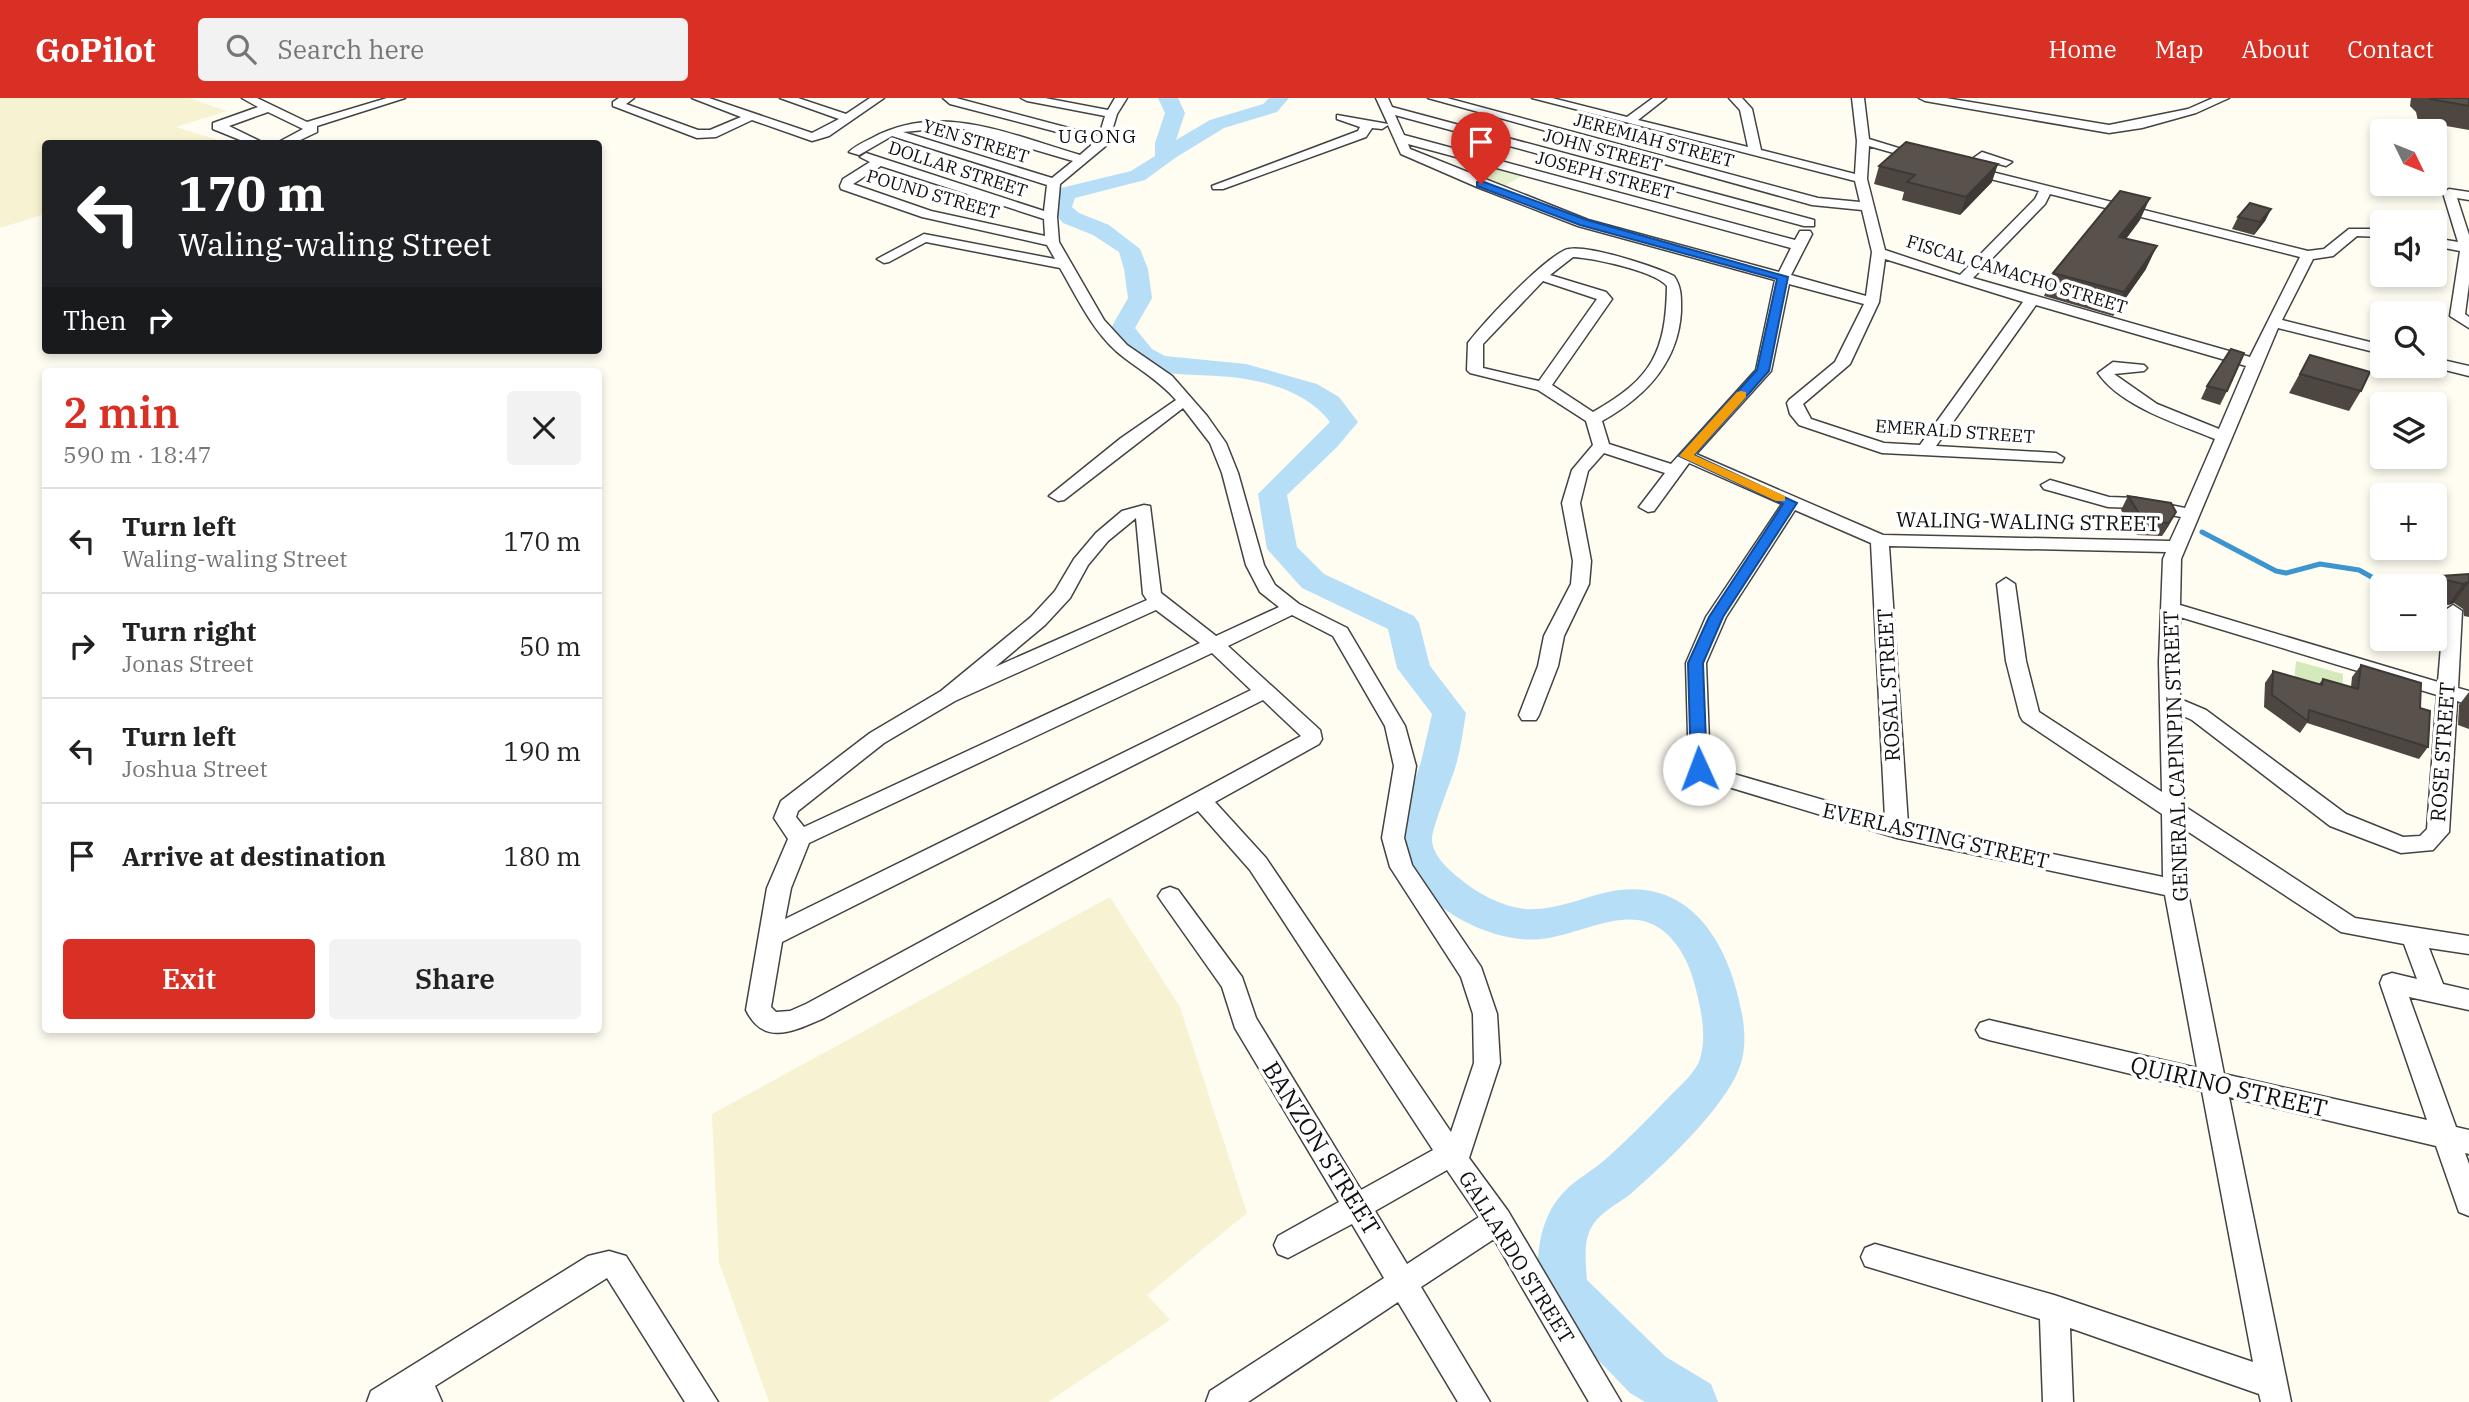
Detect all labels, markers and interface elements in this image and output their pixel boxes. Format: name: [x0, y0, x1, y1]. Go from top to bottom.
search box: [198, 18, 688, 81]
text: GoPilot: [35, 28, 156, 71]
icon: search: [222, 30, 260, 68]
text: Search here: [278, 32, 424, 66]
text: Home: [2049, 33, 2117, 65]
text: Map: [2155, 33, 2203, 65]
text: About: [2241, 33, 2309, 65]
text: Contact: [2347, 33, 2434, 65]
street label: JEREMIAH STREET: [1571, 108, 1737, 173]
pin: [1451, 112, 1511, 184]
street label: YEN STREET: [920, 114, 1032, 168]
north arrow: [2370, 119, 2446, 196]
map controls: [2370, 119, 2447, 651]
icon: arrive: [1462, 123, 1500, 161]
street label: JOHN STREET: [1541, 123, 1665, 177]
district label: UGONG: [1058, 124, 1138, 148]
street label: DOLLAR STREET: [886, 136, 1031, 202]
street label: JOSEPH STREET: [1534, 146, 1677, 205]
text: 170 m: [178, 161, 325, 224]
street label: POUND STREET: [864, 164, 1002, 224]
icon: left: [63, 168, 154, 259]
button: sound: [2370, 210, 2447, 287]
text: Waling-waling Street: [178, 223, 492, 265]
street label: FISCAL CAMACHO STREET: [1904, 229, 2131, 319]
icon: right: [141, 301, 179, 339]
button: search: [2370, 301, 2447, 378]
text: Then: [63, 303, 127, 337]
text: 2 min: [63, 385, 180, 440]
button: close: [507, 391, 581, 465]
button: layers: [2370, 392, 2447, 469]
street label: EMERALD STREET: [1874, 414, 2036, 448]
text: 590 m · 18:47: [63, 439, 212, 469]
button: +: [2370, 483, 2447, 560]
street label: WALING-WALING STREET: [1896, 505, 2160, 537]
text: Turn left: [122, 509, 236, 543]
icon: left: [63, 522, 101, 560]
text: 170 m: [503, 524, 581, 558]
text: Waling-waling Street: [122, 543, 347, 573]
button: −: [2370, 574, 2447, 651]
street label: ROSAL STREET: [1870, 608, 1906, 762]
street label: GENERAL CAPINPIN STREET: [2156, 610, 2194, 902]
text: Turn right: [122, 614, 256, 648]
icon: right: [63, 627, 101, 665]
text: 50 m: [519, 629, 581, 663]
text: Jonas Street: [122, 648, 254, 678]
street label: ROSE STREET: [2423, 681, 2461, 823]
text: Turn left: [122, 719, 236, 753]
icon: left: [63, 732, 101, 770]
position arrow: [1662, 732, 1736, 806]
text: 190 m: [503, 734, 581, 768]
text: Joshua Street: [122, 753, 268, 783]
street label: EVERLASTING STREET: [1820, 795, 2052, 875]
icon: arrive: [63, 837, 101, 875]
text: Arrive at destination: [122, 839, 386, 873]
text: 180 m: [503, 839, 581, 873]
button: Exit: [63, 939, 315, 1019]
button: Share: [329, 939, 581, 1019]
street label: QUIRINO STREET: [2127, 1048, 2331, 1124]
street label: BANZON STREET: [1256, 1055, 1388, 1241]
street label: GALLARDO STREET: [1453, 1165, 1581, 1349]

